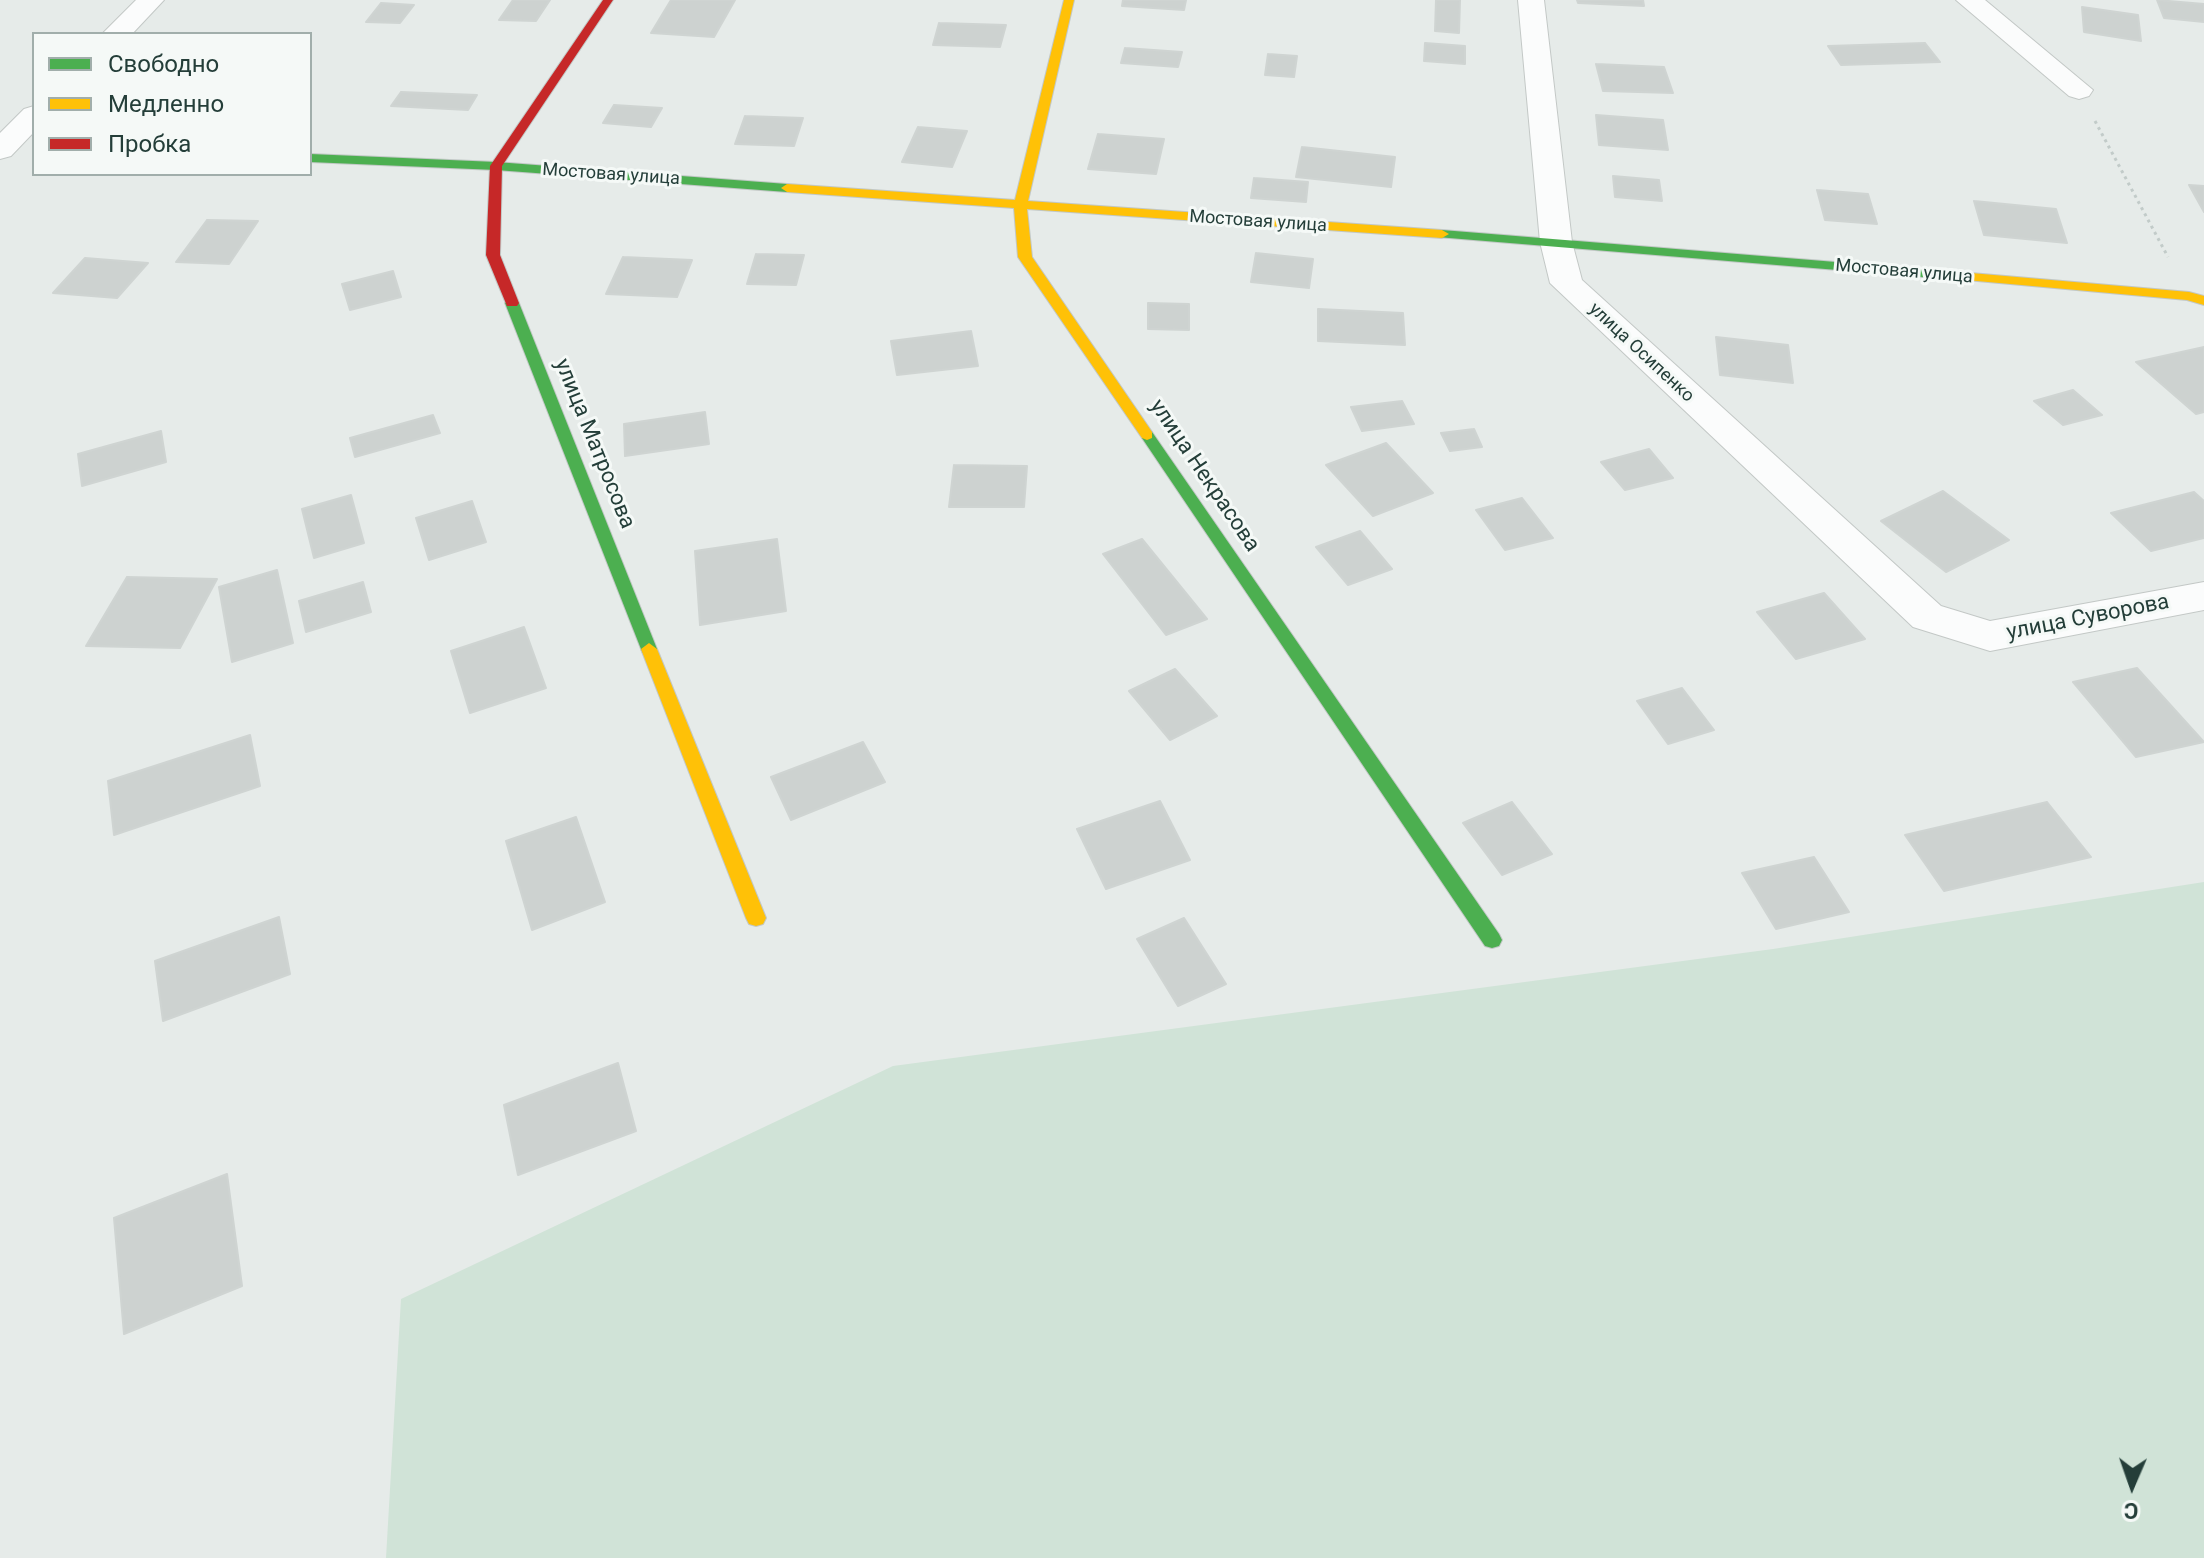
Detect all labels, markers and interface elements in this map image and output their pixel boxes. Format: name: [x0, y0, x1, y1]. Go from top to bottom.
legend: [32, 32, 312, 176]
text: Свободно: [108, 50, 219, 78]
text: Медленно: [108, 90, 224, 118]
text: Пробка: [108, 130, 191, 158]
street label: Мостовая улица: [542, 159, 680, 191]
street label: Мостовая улица: [1189, 206, 1327, 238]
street label: Мостовая улица: [1834, 255, 1974, 289]
street label: улица Осипенко: [1584, 299, 1698, 407]
street label: улица Матросова: [548, 355, 640, 533]
street label: улица Некрасова: [1143, 395, 1265, 557]
street label: улица Суворова: [2004, 589, 2172, 647]
north arrow: [2092, 1446, 2172, 1526]
text: С: [2124, 1498, 2139, 1523]

